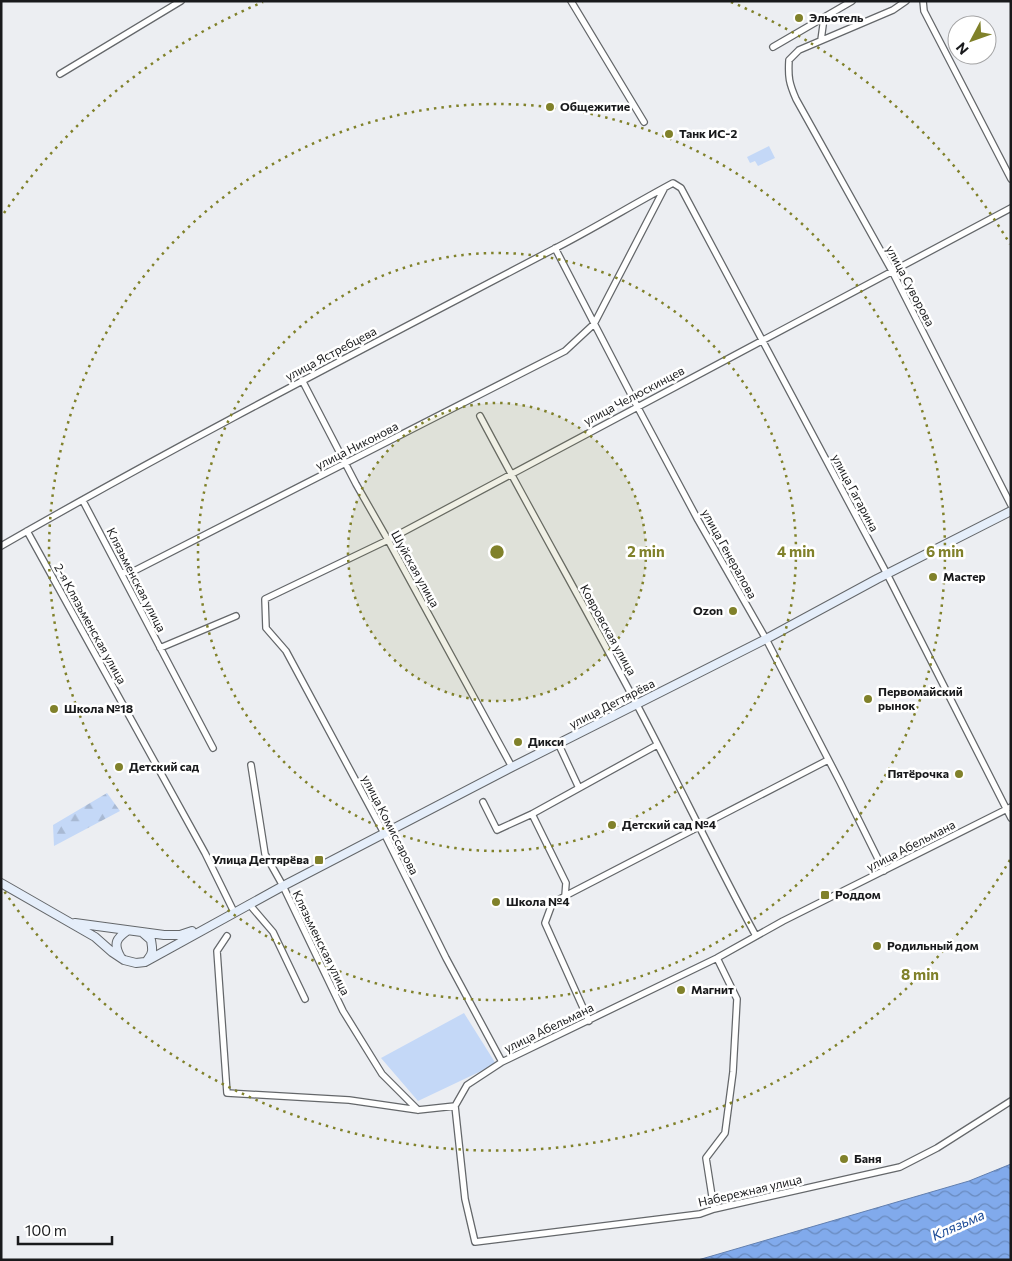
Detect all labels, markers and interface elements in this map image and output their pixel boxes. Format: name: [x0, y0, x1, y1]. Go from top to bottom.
place label: Эльотель: [809, 10, 864, 24]
marker: Эльотель: [793, 12, 805, 24]
north arrow: [947, 15, 997, 65]
text: N: [952, 39, 972, 58]
place label: Общежитие: [560, 99, 630, 113]
marker: Общежитие: [544, 101, 556, 113]
place label: Танк ИС-2: [679, 126, 737, 140]
marker: Танк ИС-2: [663, 128, 675, 140]
street label: улица Суворова: [884, 243, 938, 328]
street label: улица Ястребцева: [283, 323, 379, 383]
street label: улица Челюскинцев: [581, 363, 686, 428]
street label: улица Никонова: [313, 418, 400, 472]
street label: улица Гагарина: [830, 451, 882, 534]
street label: улица Генералова: [699, 506, 760, 601]
street label: Клязьменская улица: [105, 525, 169, 634]
street label: Шуйская улица: [389, 528, 443, 609]
text: 2 min: [627, 542, 665, 560]
text: 4 min: [777, 542, 815, 560]
text: 6 min: [926, 542, 964, 560]
centre of rings: [488, 543, 506, 561]
street label: 2-я Клязьменская улица: [52, 561, 130, 686]
place label: Мастер: [943, 569, 986, 583]
marker: Мастер: [927, 571, 939, 583]
street label: Ковровская улица: [578, 582, 640, 677]
place label: Ozon: [693, 603, 723, 617]
marker: Ozon: [727, 605, 739, 617]
street label: улица Дегтярёва: [566, 676, 657, 731]
place label: Первомайский рынок: [878, 684, 963, 712]
marker: Первомайский рынок: [862, 693, 874, 705]
place label: Школа №18: [64, 701, 133, 715]
marker: Школа №18: [48, 703, 60, 715]
place label: Дикси: [528, 734, 564, 748]
marker: Дикси: [512, 736, 524, 748]
place label: Детский сад: [129, 759, 200, 773]
marker: Детский сад: [113, 761, 125, 773]
place label: Пятёрочка: [887, 766, 949, 780]
marker: Пятёрочка: [953, 768, 965, 780]
street label: улица Комиссарова: [360, 772, 422, 877]
place label: Детский сад №4: [622, 817, 717, 831]
street label: улица Абельмана: [864, 817, 957, 874]
marker: Детский сад №4: [606, 819, 618, 831]
place label: Улица Дегтярёва: [212, 852, 309, 866]
marker: Улица Дегтярёва: [313, 854, 325, 866]
place label: Роддом: [835, 887, 881, 901]
street label: Клязьменская улица: [290, 888, 353, 997]
marker: Роддом: [819, 889, 831, 901]
place label: Школа №4: [506, 894, 570, 908]
marker: Школа №4: [490, 896, 502, 908]
place label: Родильный дом: [887, 938, 979, 952]
marker: Родильный дом: [871, 940, 883, 952]
text: 8 min: [901, 965, 939, 983]
place label: Магнит: [691, 982, 734, 996]
marker: Магнит: [675, 984, 687, 996]
street label: улица Абельмана: [502, 999, 596, 1055]
place label: Баня: [854, 1151, 882, 1165]
marker: Баня: [838, 1153, 850, 1165]
street label: Набережная улица: [696, 1171, 803, 1209]
water label: Клязьма: [929, 1205, 987, 1244]
scale bar: [18, 1214, 111, 1246]
text: 100 m: [25, 1221, 67, 1239]

